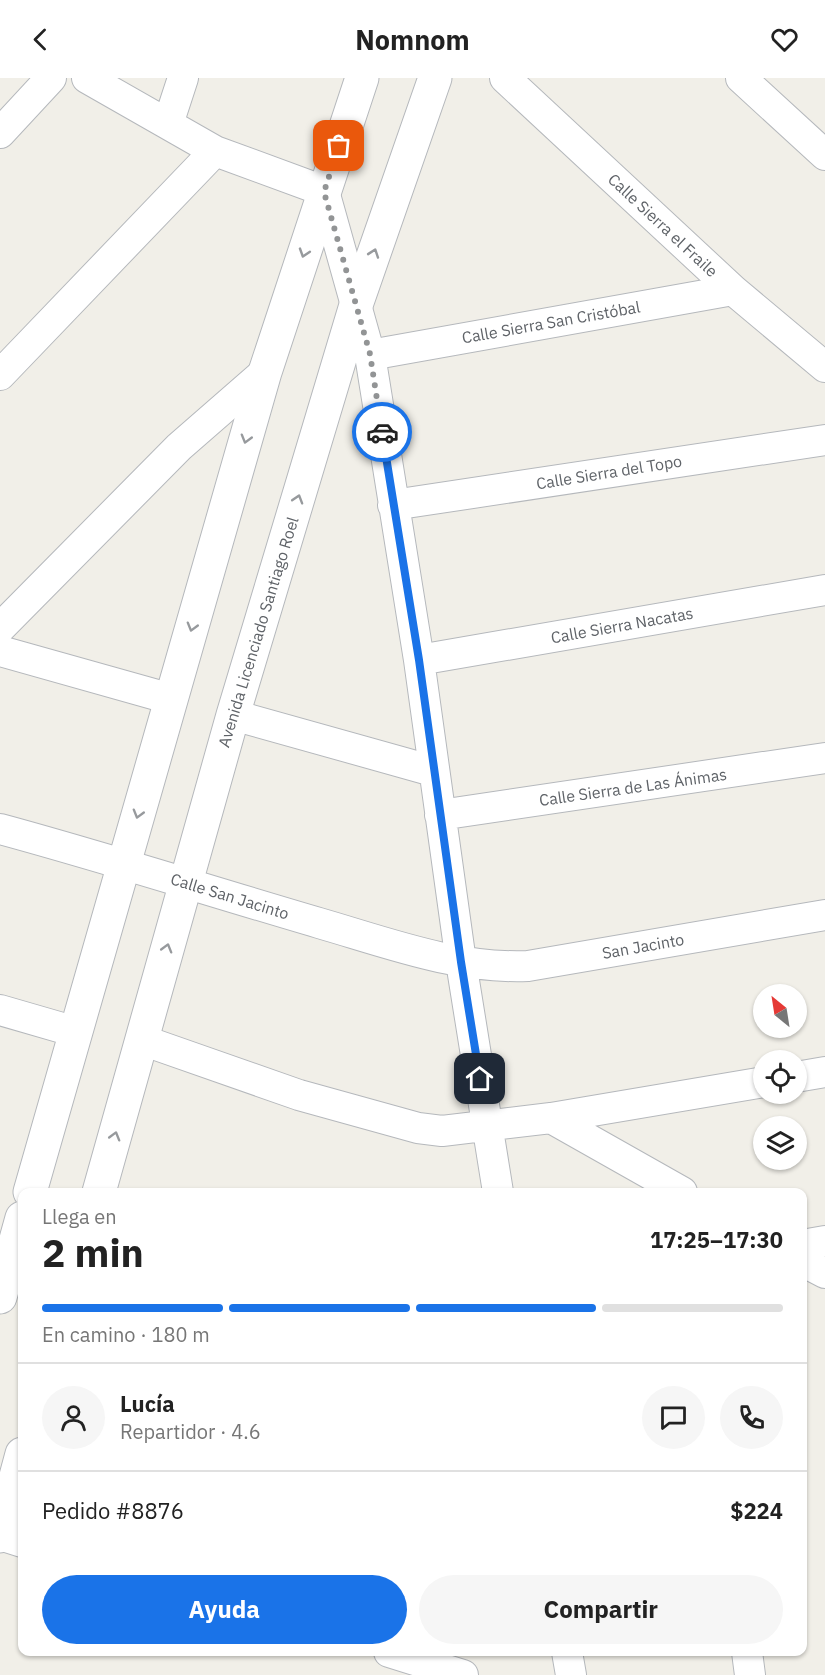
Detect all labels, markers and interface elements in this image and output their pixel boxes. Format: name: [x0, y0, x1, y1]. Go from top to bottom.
text: Nomnom: [355, 22, 470, 57]
icon: back: [24, 23, 57, 56]
icon: heart: [768, 23, 801, 56]
pin: [313, 120, 364, 171]
icon: bag: [322, 129, 355, 162]
street label: Calle Sierra el Fraile: [604, 169, 722, 281]
one-way arrow: [299, 247, 311, 258]
one-way arrow: [367, 248, 380, 259]
street label: Calle Sierra San Cristóbal: [460, 296, 642, 348]
courier: [352, 402, 412, 462]
icon: car: [366, 416, 399, 449]
one-way arrow: [241, 433, 253, 444]
street label: Calle Sierra del Topo: [535, 451, 683, 493]
one-way arrow: [290, 494, 303, 505]
street label: Avenida Licenciado Santiago Roel: [213, 514, 303, 750]
street label: Calle Sierra Nacatas: [549, 603, 695, 647]
one-way arrow: [187, 621, 199, 632]
street label: Calle Sierra de Las Ánimas: [538, 763, 728, 810]
one-way arrow: [133, 808, 145, 819]
street label: Calle San Jacinto: [168, 868, 292, 924]
street label: San Jacinto: [600, 929, 686, 963]
one-way arrow: [160, 944, 173, 954]
north arrow: [753, 984, 807, 1038]
map controls: [753, 984, 807, 1170]
button: locate: [753, 1050, 807, 1104]
pin: [454, 1053, 505, 1104]
icon: home: [463, 1062, 496, 1095]
button: layers: [753, 1116, 807, 1170]
one-way arrow: [108, 1131, 120, 1142]
text: Llega en: [42, 1203, 117, 1230]
text: 17:25–17:30: [650, 1225, 783, 1254]
text: 2 min: [42, 1227, 144, 1278]
text: En camino · 180 m: [42, 1321, 210, 1348]
button: person: [42, 1386, 105, 1449]
button: chat: [642, 1386, 705, 1449]
button: phone: [720, 1386, 783, 1449]
text: Lucía: [120, 1389, 175, 1418]
text: Repartidor · 4.6: [120, 1418, 261, 1445]
text: Pedido #8876: [42, 1496, 184, 1525]
text: $224: [730, 1496, 783, 1525]
button: Ayuda: [42, 1575, 407, 1644]
button: Compartir: [419, 1575, 783, 1644]

